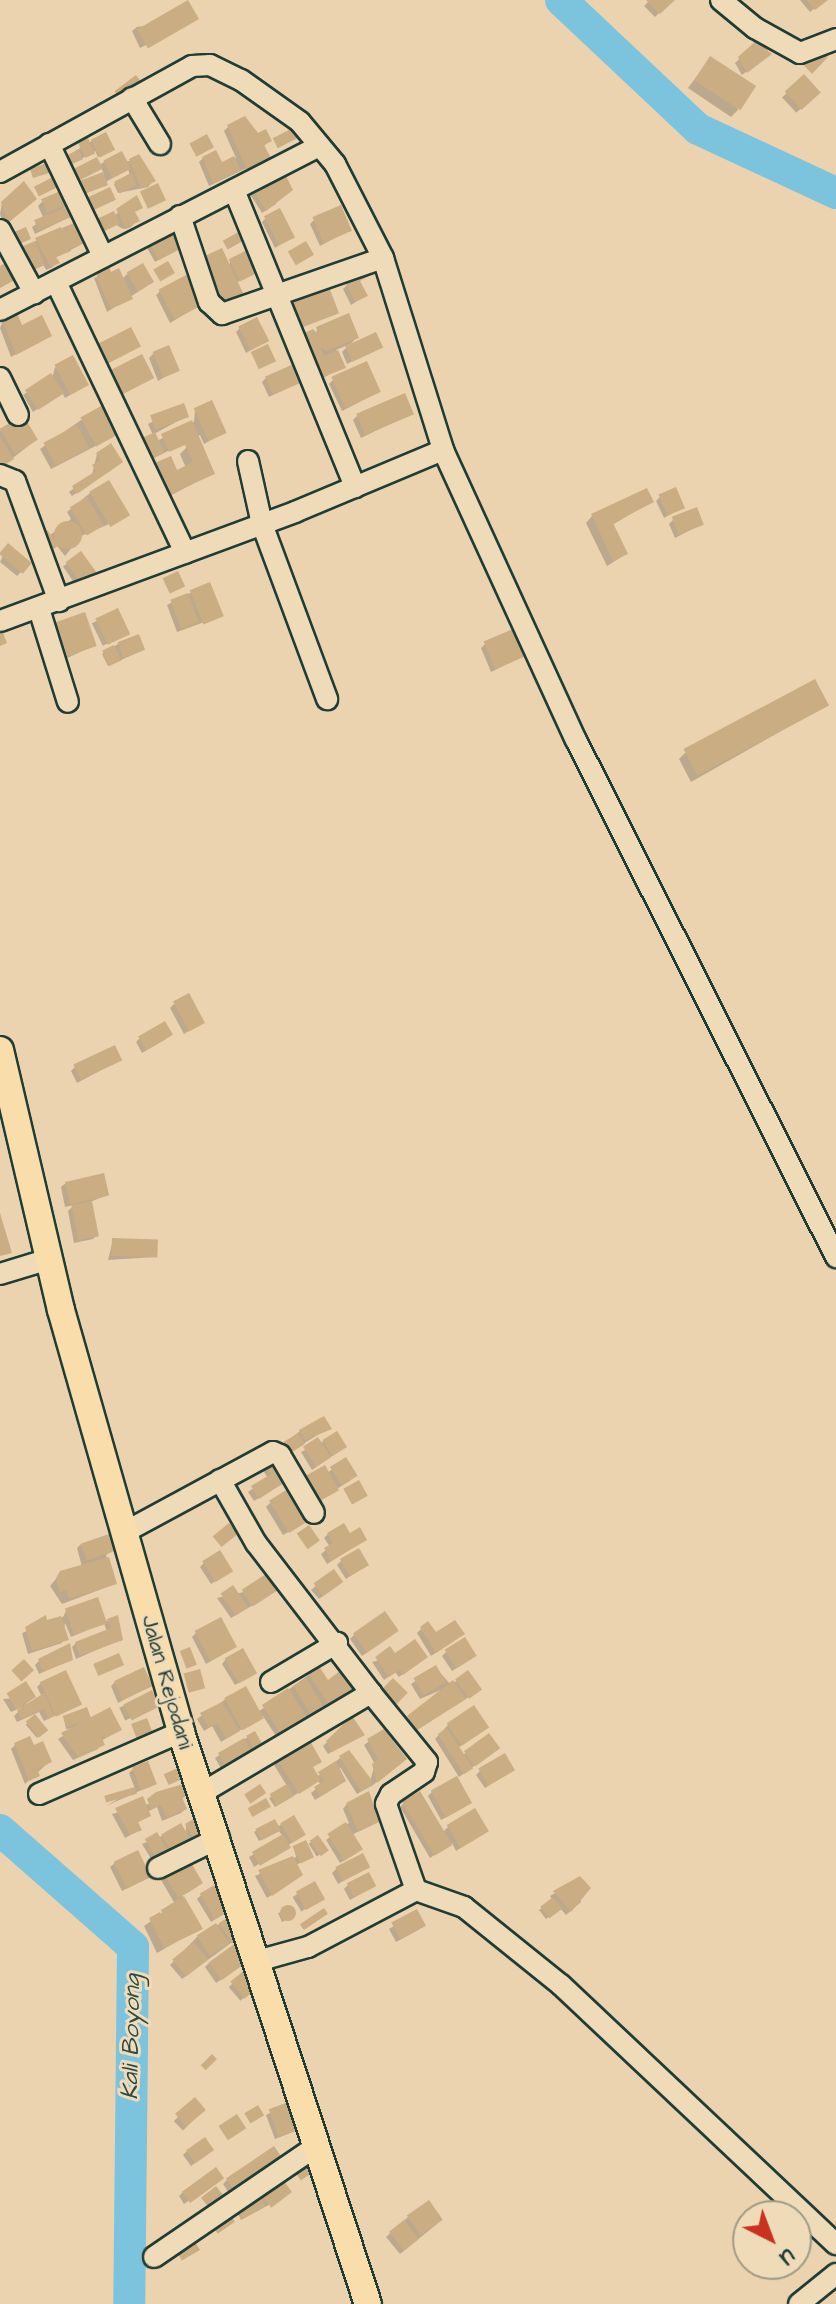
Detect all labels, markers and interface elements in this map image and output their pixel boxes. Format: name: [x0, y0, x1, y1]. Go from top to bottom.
street label: Jalan Rejodani: [135, 1612, 199, 1752]
water label: Kali Boyong: [117, 1974, 147, 2100]
north arrow: [732, 2200, 812, 2280]
text: U: [772, 2241, 802, 2272]

